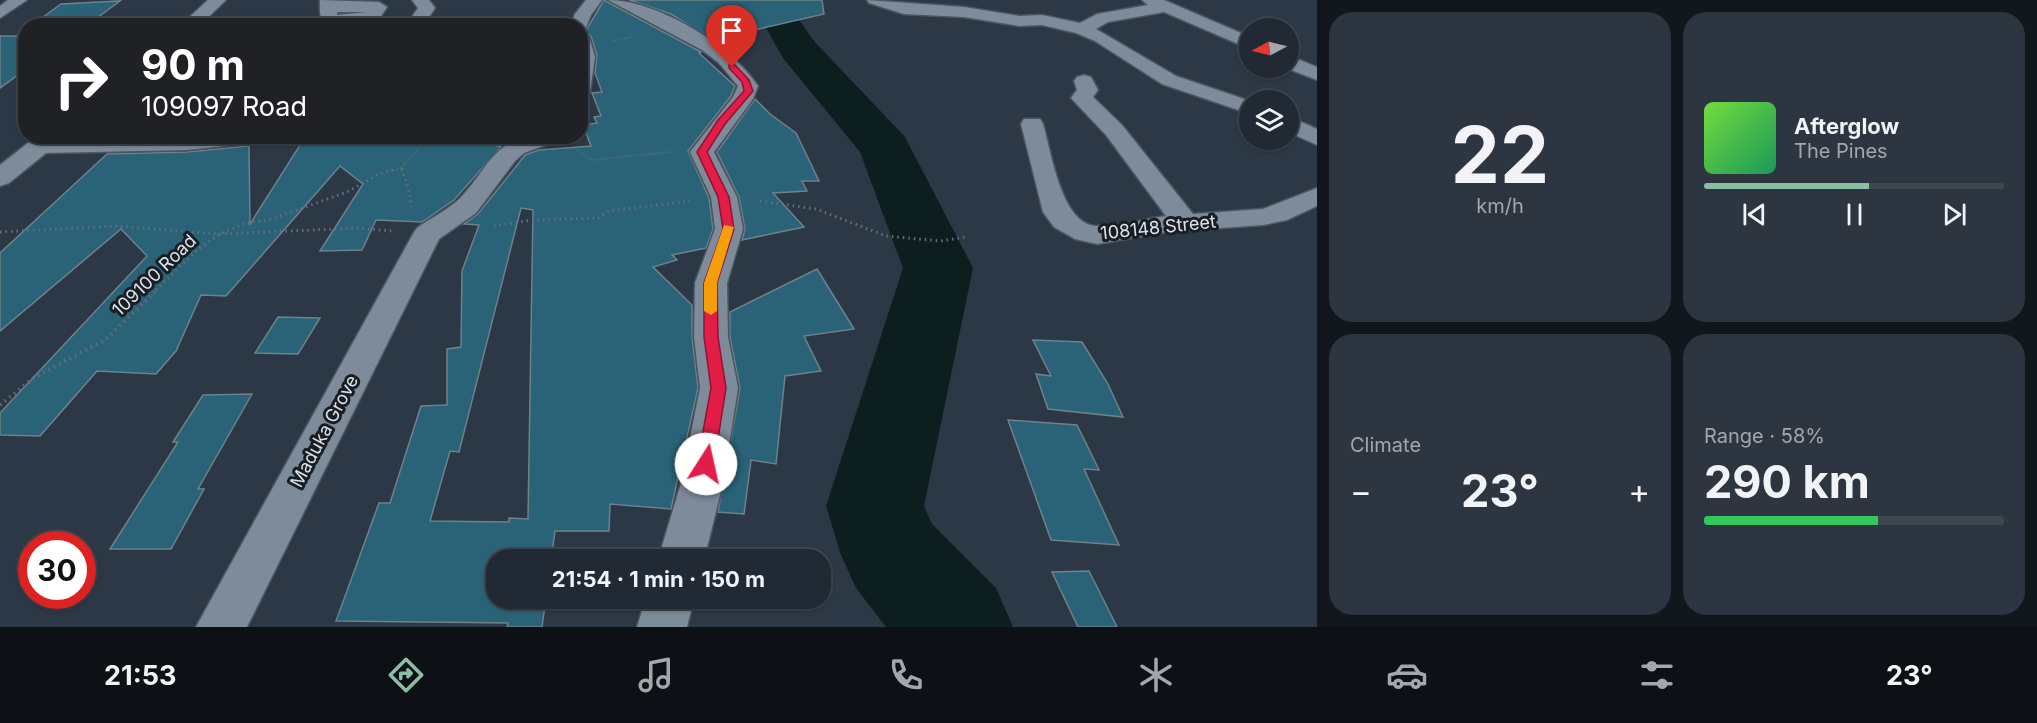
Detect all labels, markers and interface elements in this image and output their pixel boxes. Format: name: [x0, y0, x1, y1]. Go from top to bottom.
pin: [706, 5, 757, 67]
icon: arrive: [715, 14, 748, 47]
north arrow: [1239, 18, 1299, 78]
map controls: [1239, 18, 1299, 150]
text: 90 m: [141, 39, 245, 90]
icon: right: [42, 42, 120, 120]
text: 109097 Road: [141, 90, 307, 123]
button: layers: [1239, 90, 1299, 150]
text: 22: [1451, 107, 1549, 202]
text: Afterglow: [1794, 113, 1899, 139]
text: The Pines: [1794, 139, 1888, 163]
text: km/h: [1476, 194, 1524, 218]
icon: previous: [1738, 198, 1771, 231]
icon: pause: [1838, 198, 1871, 231]
icon: next: [1938, 198, 1971, 231]
street label: 108148 Street: [1099, 210, 1217, 243]
street label: 109100 Road: [108, 230, 200, 320]
street label: Maduka Grove: [286, 371, 362, 491]
text: Range · 58%: [1704, 424, 1825, 448]
position arrow: [674, 432, 738, 496]
text: Climate: [1350, 433, 1421, 457]
text: 290 km: [1704, 454, 1870, 509]
text: 23°: [1461, 463, 1539, 518]
text: −: [1350, 471, 1372, 511]
text: +: [1628, 471, 1650, 511]
speed limit sign: 30: [18, 531, 96, 609]
text: 21:54 · 1 min · 150 m: [552, 566, 765, 592]
icon: directions: [385, 654, 427, 696]
icon: music: [635, 654, 677, 696]
icon: phone: [885, 654, 927, 696]
icon: climate: [1135, 654, 1177, 696]
icon: car: [1386, 654, 1428, 696]
icon: filters: [1636, 654, 1678, 696]
text: 21:53: [104, 659, 176, 692]
text: 23°: [1886, 659, 1933, 692]

